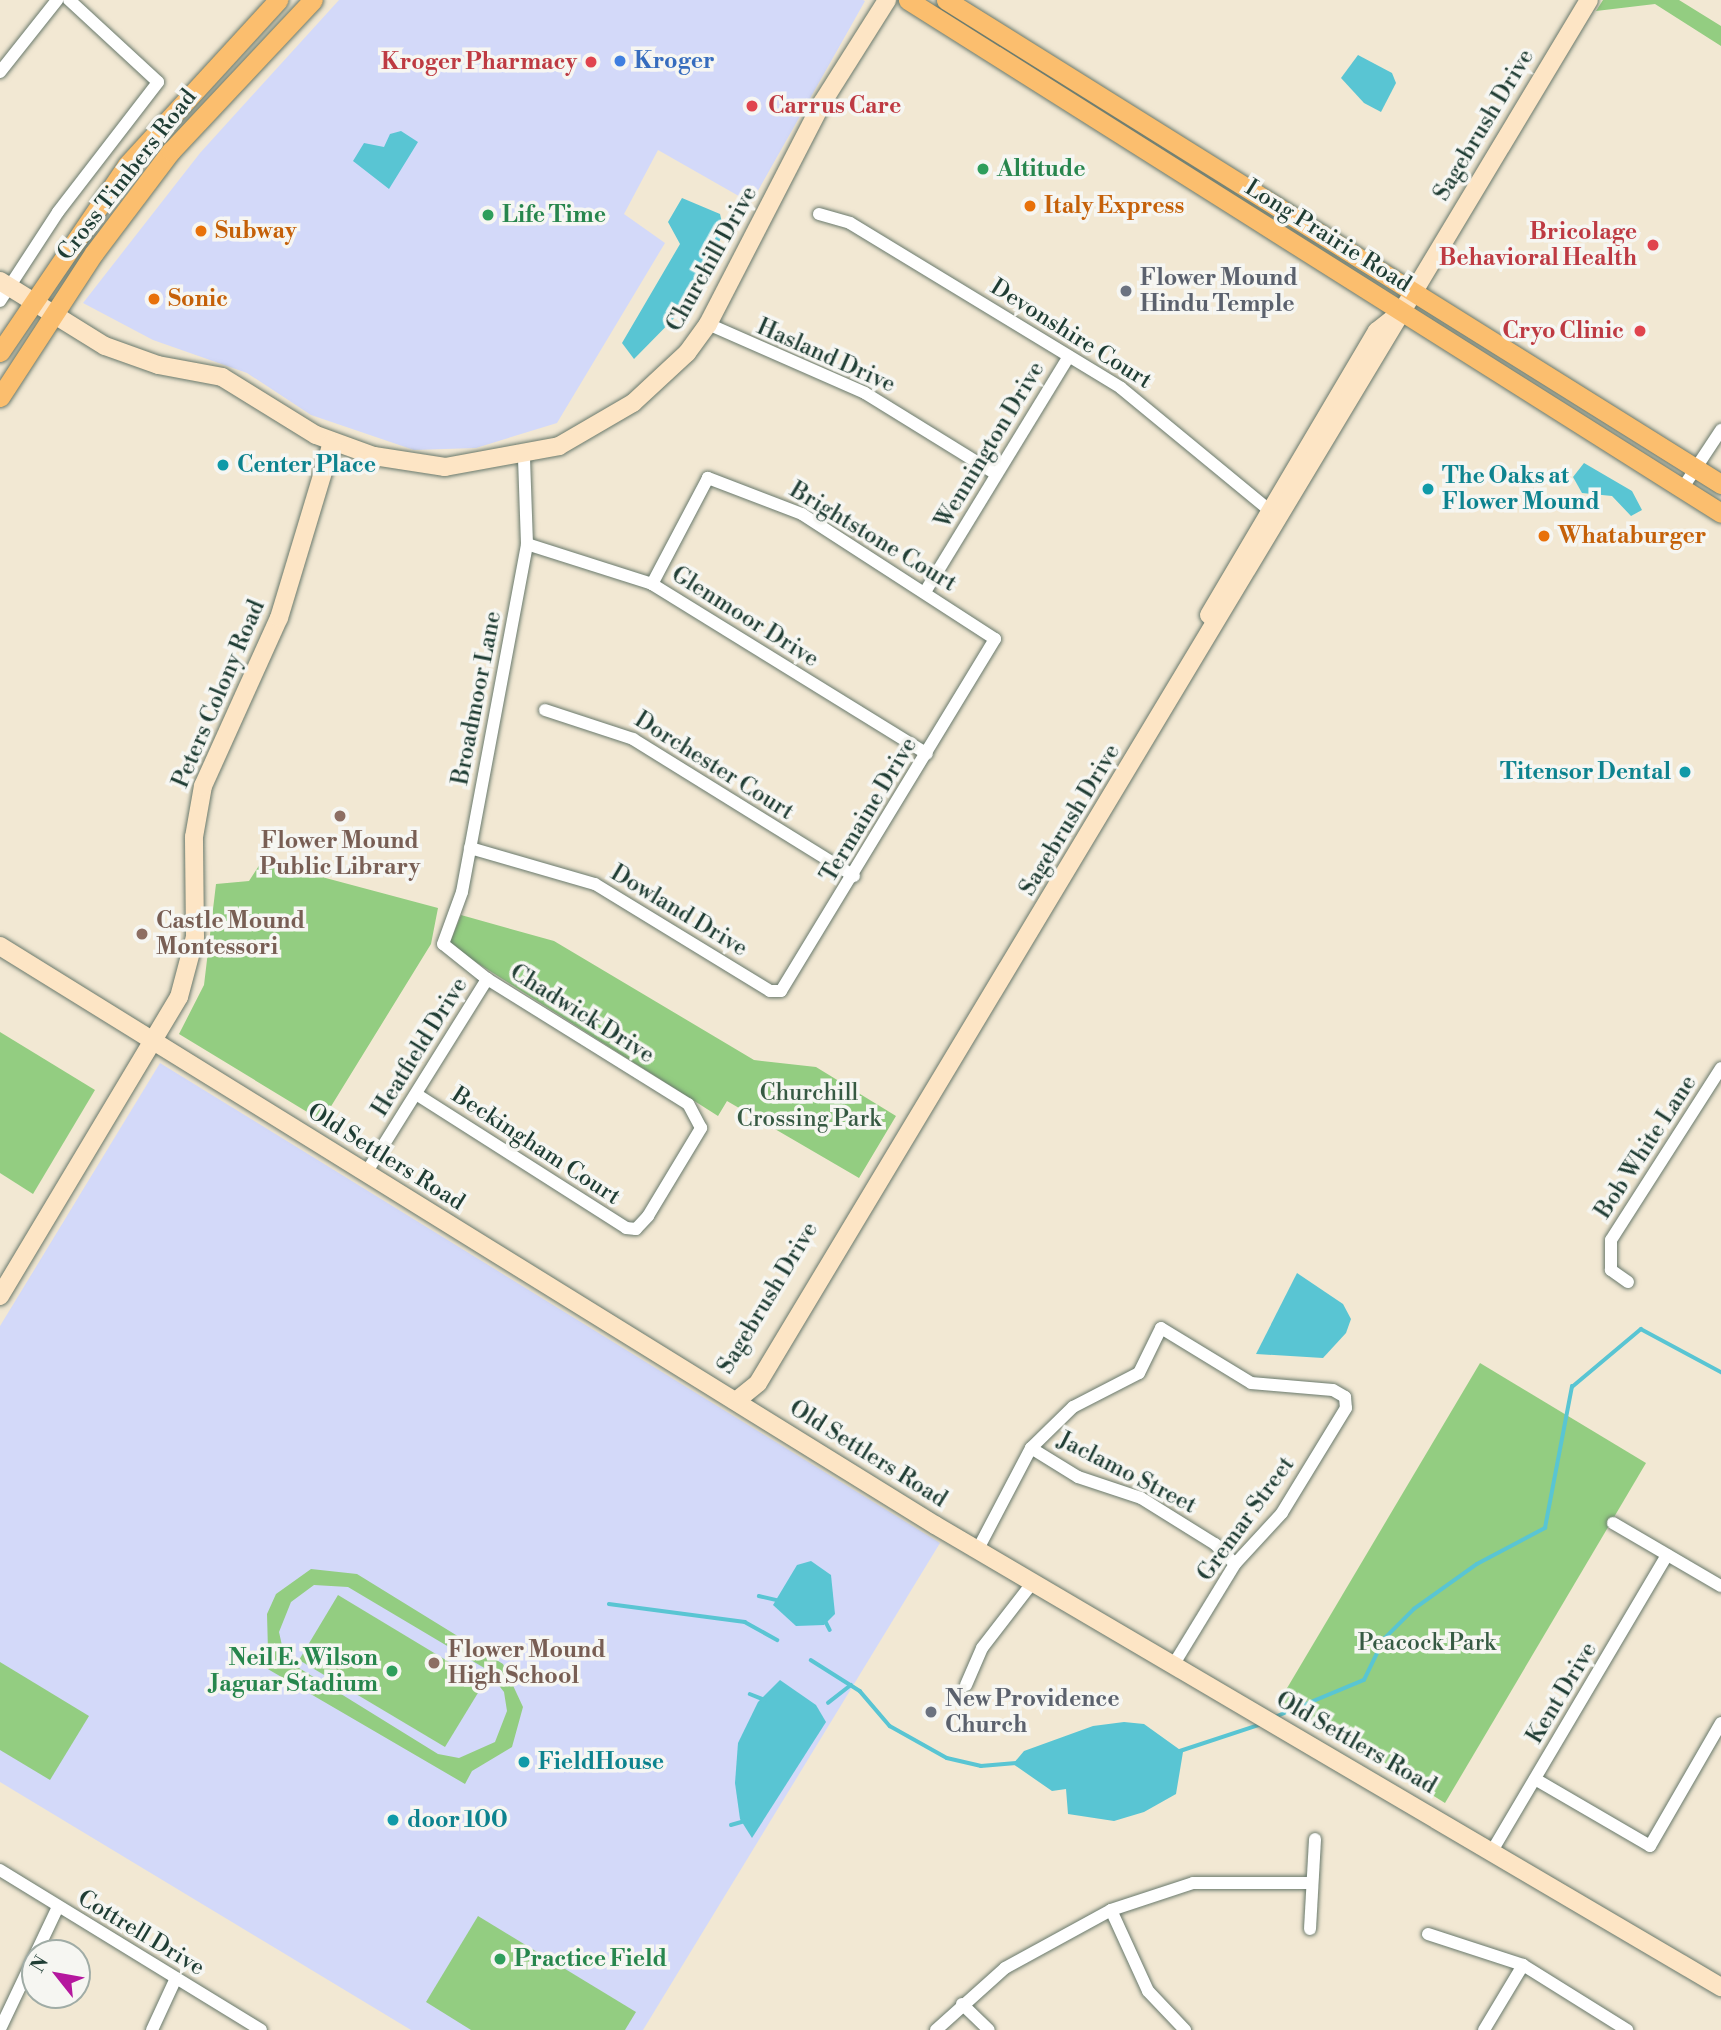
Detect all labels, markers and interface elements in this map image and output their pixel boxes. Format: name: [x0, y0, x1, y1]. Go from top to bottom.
street label: Sagebrush Drive: [1428, 44, 1540, 206]
place label: Kroger: [634, 47, 715, 75]
place label: Kroger Pharmacy: [381, 48, 577, 76]
marker: Kroger: [612, 53, 628, 69]
marker: Kroger Pharmacy: [583, 54, 599, 70]
street label: Cross Timbers Road: [52, 84, 202, 266]
place label: Carrus Care: [768, 92, 901, 120]
marker: Carrus Care: [742, 96, 762, 116]
place label: Altitude: [997, 155, 1086, 183]
marker: Altitude: [975, 161, 991, 177]
street label: Long Prairie Road: [1240, 174, 1416, 298]
street label: Churchill Drive: [661, 182, 763, 336]
place label: Italy Express: [1044, 192, 1184, 220]
marker: Italy Express: [1022, 198, 1038, 214]
place label: Life Time: [502, 201, 606, 229]
marker: Life Time: [480, 207, 496, 223]
place label: Subway: [215, 217, 297, 245]
place label: Bricolage Behavioral Health: [1439, 218, 1637, 272]
marker: Subway: [193, 223, 209, 239]
marker: Bricolage Behavioral Health: [1643, 235, 1663, 255]
place label: Flower Mound Hindu Temple: [1140, 264, 1298, 318]
street label: Devonshire Court: [985, 273, 1157, 395]
marker: Flower Mound Hindu Temple: [1118, 283, 1134, 299]
place label: Sonic: [168, 285, 228, 313]
marker: Sonic: [146, 291, 162, 307]
street label: Hasland Drive: [752, 313, 900, 399]
place label: Cryo Clinic: [1502, 317, 1624, 345]
marker: Cryo Clinic: [1630, 321, 1650, 341]
street label: Wennington Drive: [929, 357, 1051, 533]
place label: Center Place: [237, 451, 376, 479]
marker: Center Place: [215, 457, 231, 473]
place label: The Oaks at Flower Mound: [1442, 462, 1600, 516]
street label: Brightstone Court: [785, 476, 961, 598]
marker: The Oaks at Flower Mound: [1420, 481, 1436, 497]
place label: Whataburger: [1558, 522, 1706, 550]
marker: Whataburger: [1536, 528, 1552, 544]
street label: Glenmoor Drive: [666, 561, 824, 673]
street label: Peters Colony Road: [167, 596, 271, 792]
street label: Broadmoor Lane: [447, 609, 507, 787]
street label: Dorchester Court: [629, 706, 799, 826]
street label: Termaine Drive: [815, 733, 923, 887]
street label: Sagebrush Drive: [1014, 739, 1126, 901]
place label: Titensor Dental: [1500, 758, 1671, 786]
marker: Titensor Dental: [1677, 764, 1693, 780]
marker: Flower Mound Public Library: [332, 808, 348, 824]
place label: Flower Mound Public Library: [260, 827, 420, 881]
street label: Dowland Drive: [606, 859, 752, 963]
place label: Castle Mound Montessori: [156, 907, 305, 961]
marker: Castle Mound Montessori: [134, 926, 150, 942]
street label: Chadwick Drive: [505, 959, 659, 1069]
street label: Heatfield Drive: [366, 972, 474, 1122]
street label: Bob White Lane: [1589, 1070, 1703, 1224]
park label: Churchill Crossing Park: [737, 1079, 881, 1133]
street label: Beckingham Court: [447, 1081, 625, 1211]
street label: Old Settlers Road: [302, 1097, 470, 1217]
street label: Sagebrush Drive: [712, 1217, 824, 1379]
street label: Old Settlers Road: [784, 1394, 952, 1514]
street label: Jaclamo Street: [1053, 1426, 1201, 1520]
street label: Gremar Street: [1192, 1451, 1300, 1587]
park label: Peacock Park: [1358, 1629, 1496, 1657]
place label: Flower Mound High School: [448, 1636, 606, 1690]
street label: Kent Drive: [1521, 1637, 1603, 1749]
place label: Neil E. Wilson Jaguar Stadium: [210, 1644, 378, 1698]
marker: Flower Mound High School: [426, 1655, 442, 1671]
marker: Neil E. Wilson Jaguar Stadium: [384, 1663, 400, 1679]
place label: New Providence Church: [945, 1685, 1120, 1739]
street label: Old Settlers Road: [1271, 1686, 1441, 1800]
marker: New Providence Church: [923, 1704, 939, 1720]
place label: FieldHouse: [538, 1748, 664, 1776]
marker: FieldHouse: [516, 1754, 532, 1770]
place label: door 100: [407, 1806, 508, 1834]
marker: door 100: [385, 1812, 401, 1828]
street label: Cottrell Drive: [73, 1884, 209, 1982]
north arrow: [21, 1939, 91, 2009]
place label: Practice Field: [514, 1945, 667, 1973]
marker: Practice Field: [492, 1951, 508, 1967]
text: N: [26, 1952, 54, 1977]

